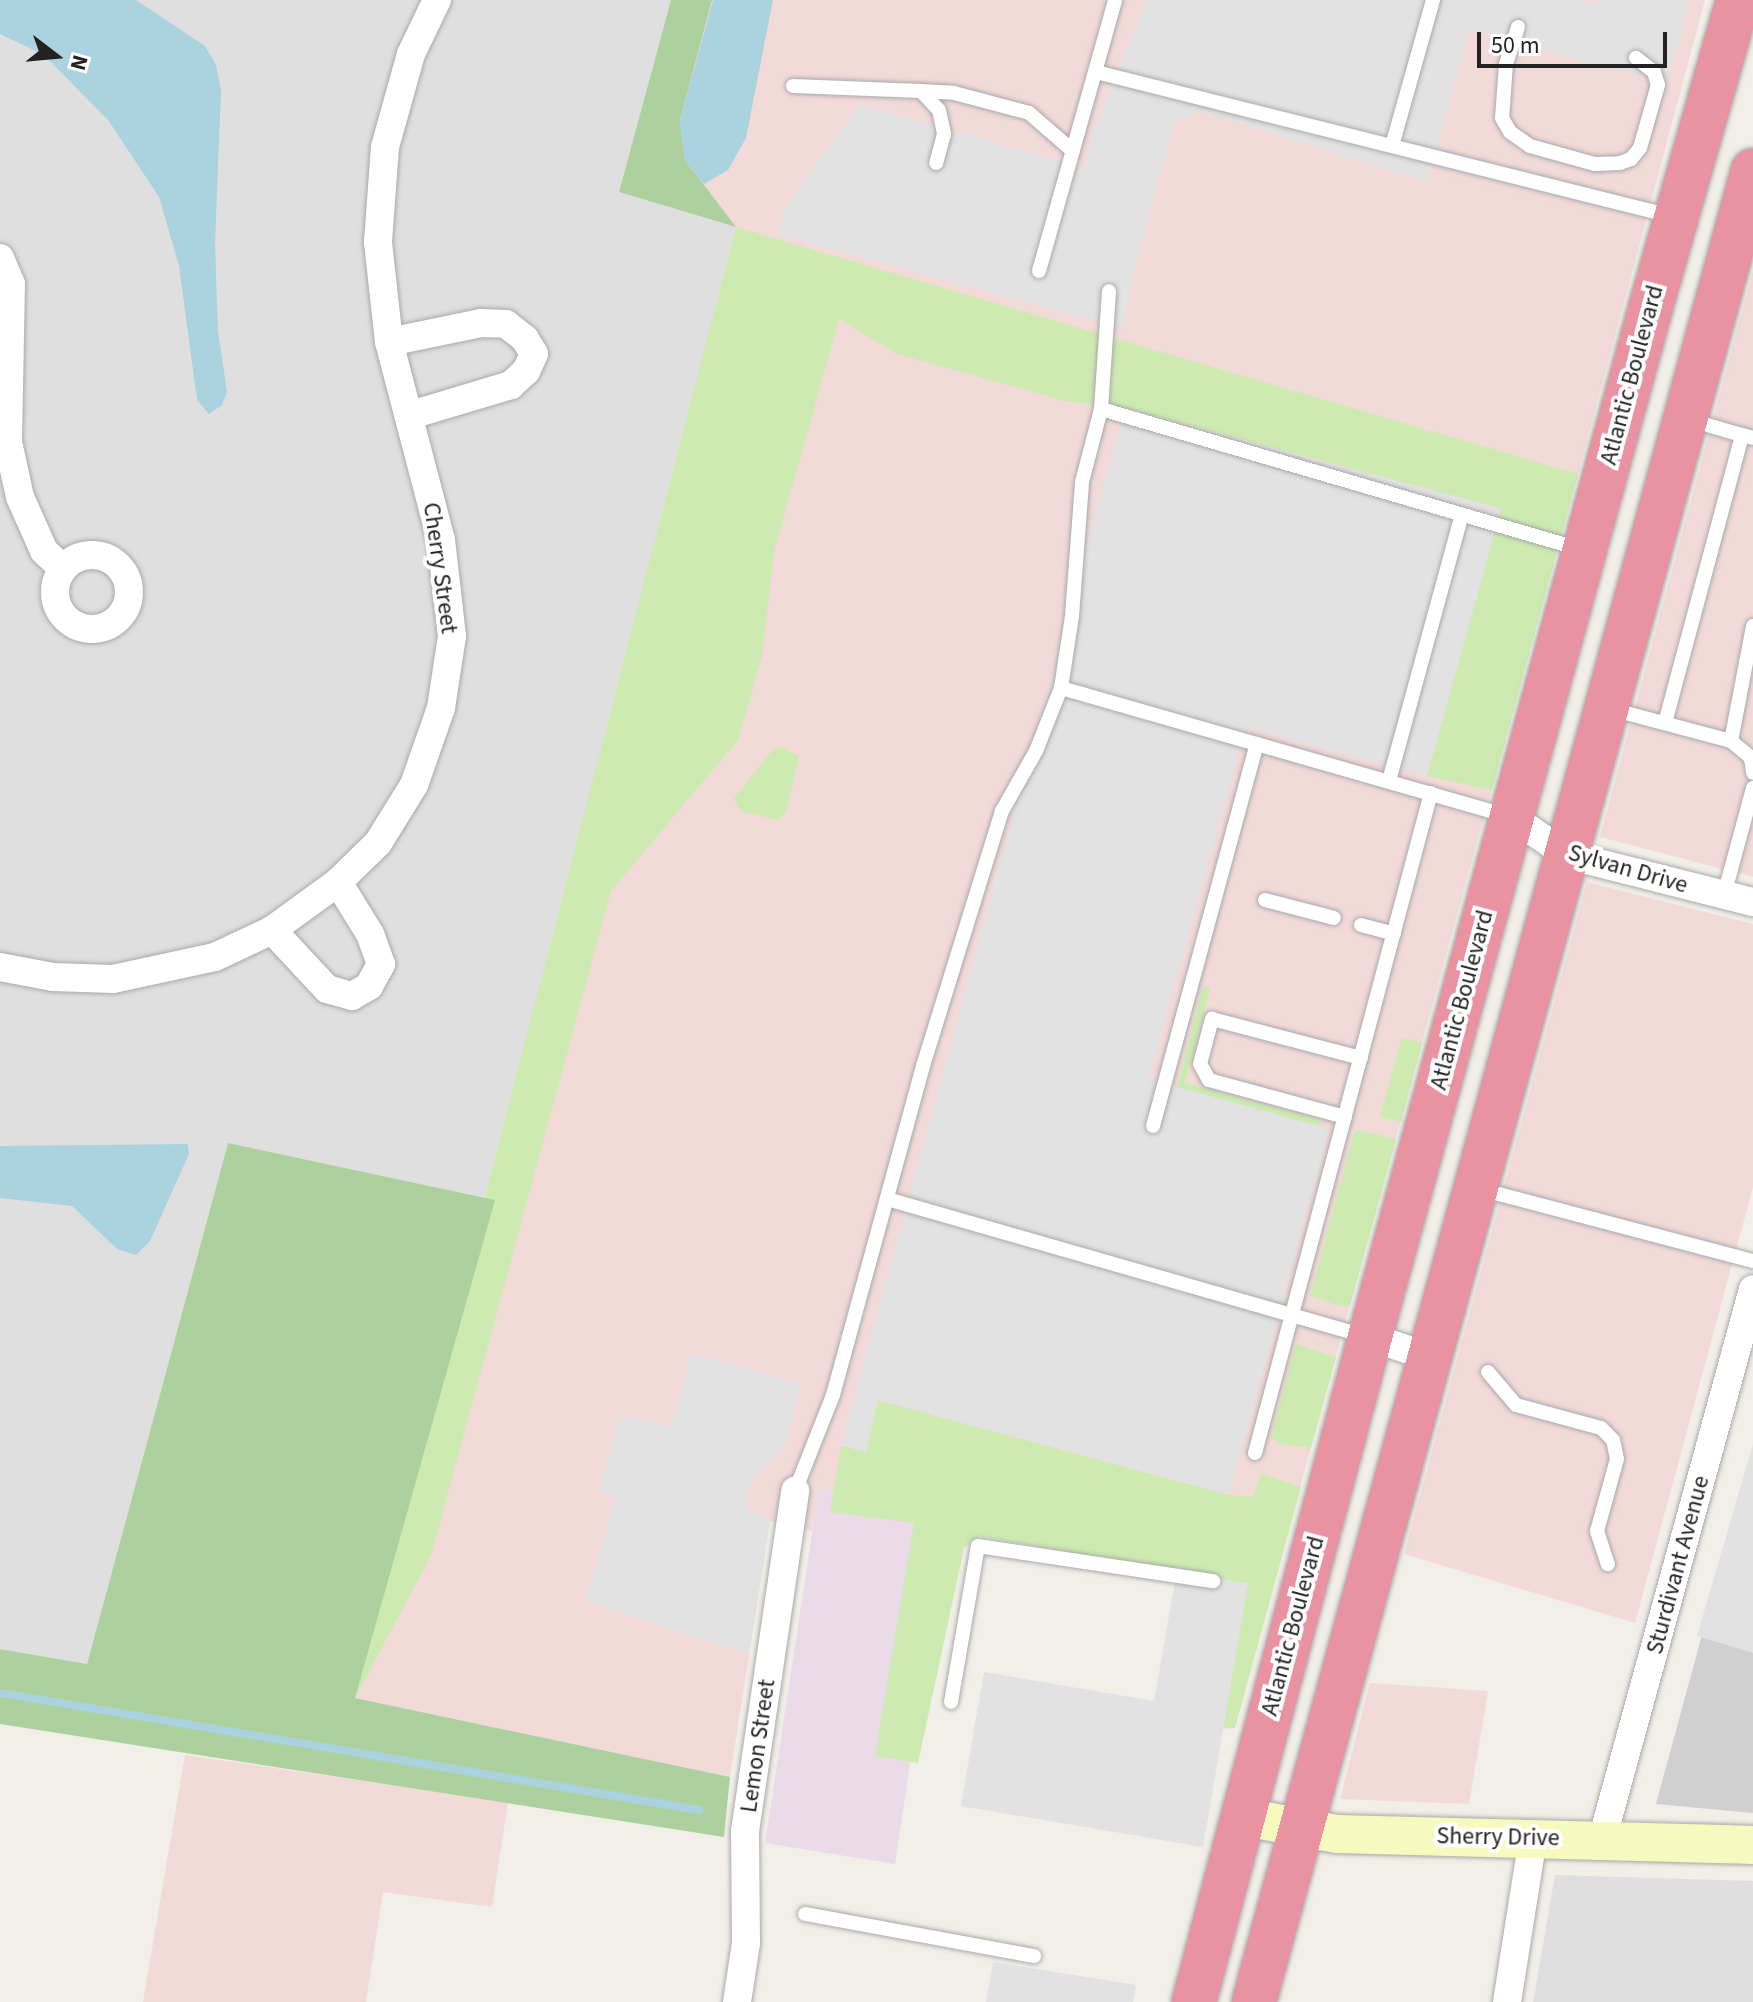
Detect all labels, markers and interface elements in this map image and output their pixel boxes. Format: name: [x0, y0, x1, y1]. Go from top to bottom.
north arrow: [16, 16, 96, 96]
scale bar: [1481, 16, 1671, 66]
text: 50 m: [1491, 28, 1540, 63]
text: N: [62, 51, 96, 74]
street label: Atlantic Boulevard: [1594, 282, 1670, 468]
street label: Cherry Street: [417, 501, 463, 635]
street label: Sylvan Drive: [1565, 838, 1691, 900]
street label: Atlantic Boulevard: [1424, 907, 1500, 1093]
street label: Sturdivant Avenue: [1640, 1473, 1716, 1657]
street label: Atlantic Boulevard: [1255, 1533, 1331, 1719]
street label: Lemon Street: [734, 1678, 782, 1814]
street label: Sherry Drive: [1436, 1822, 1560, 1852]

